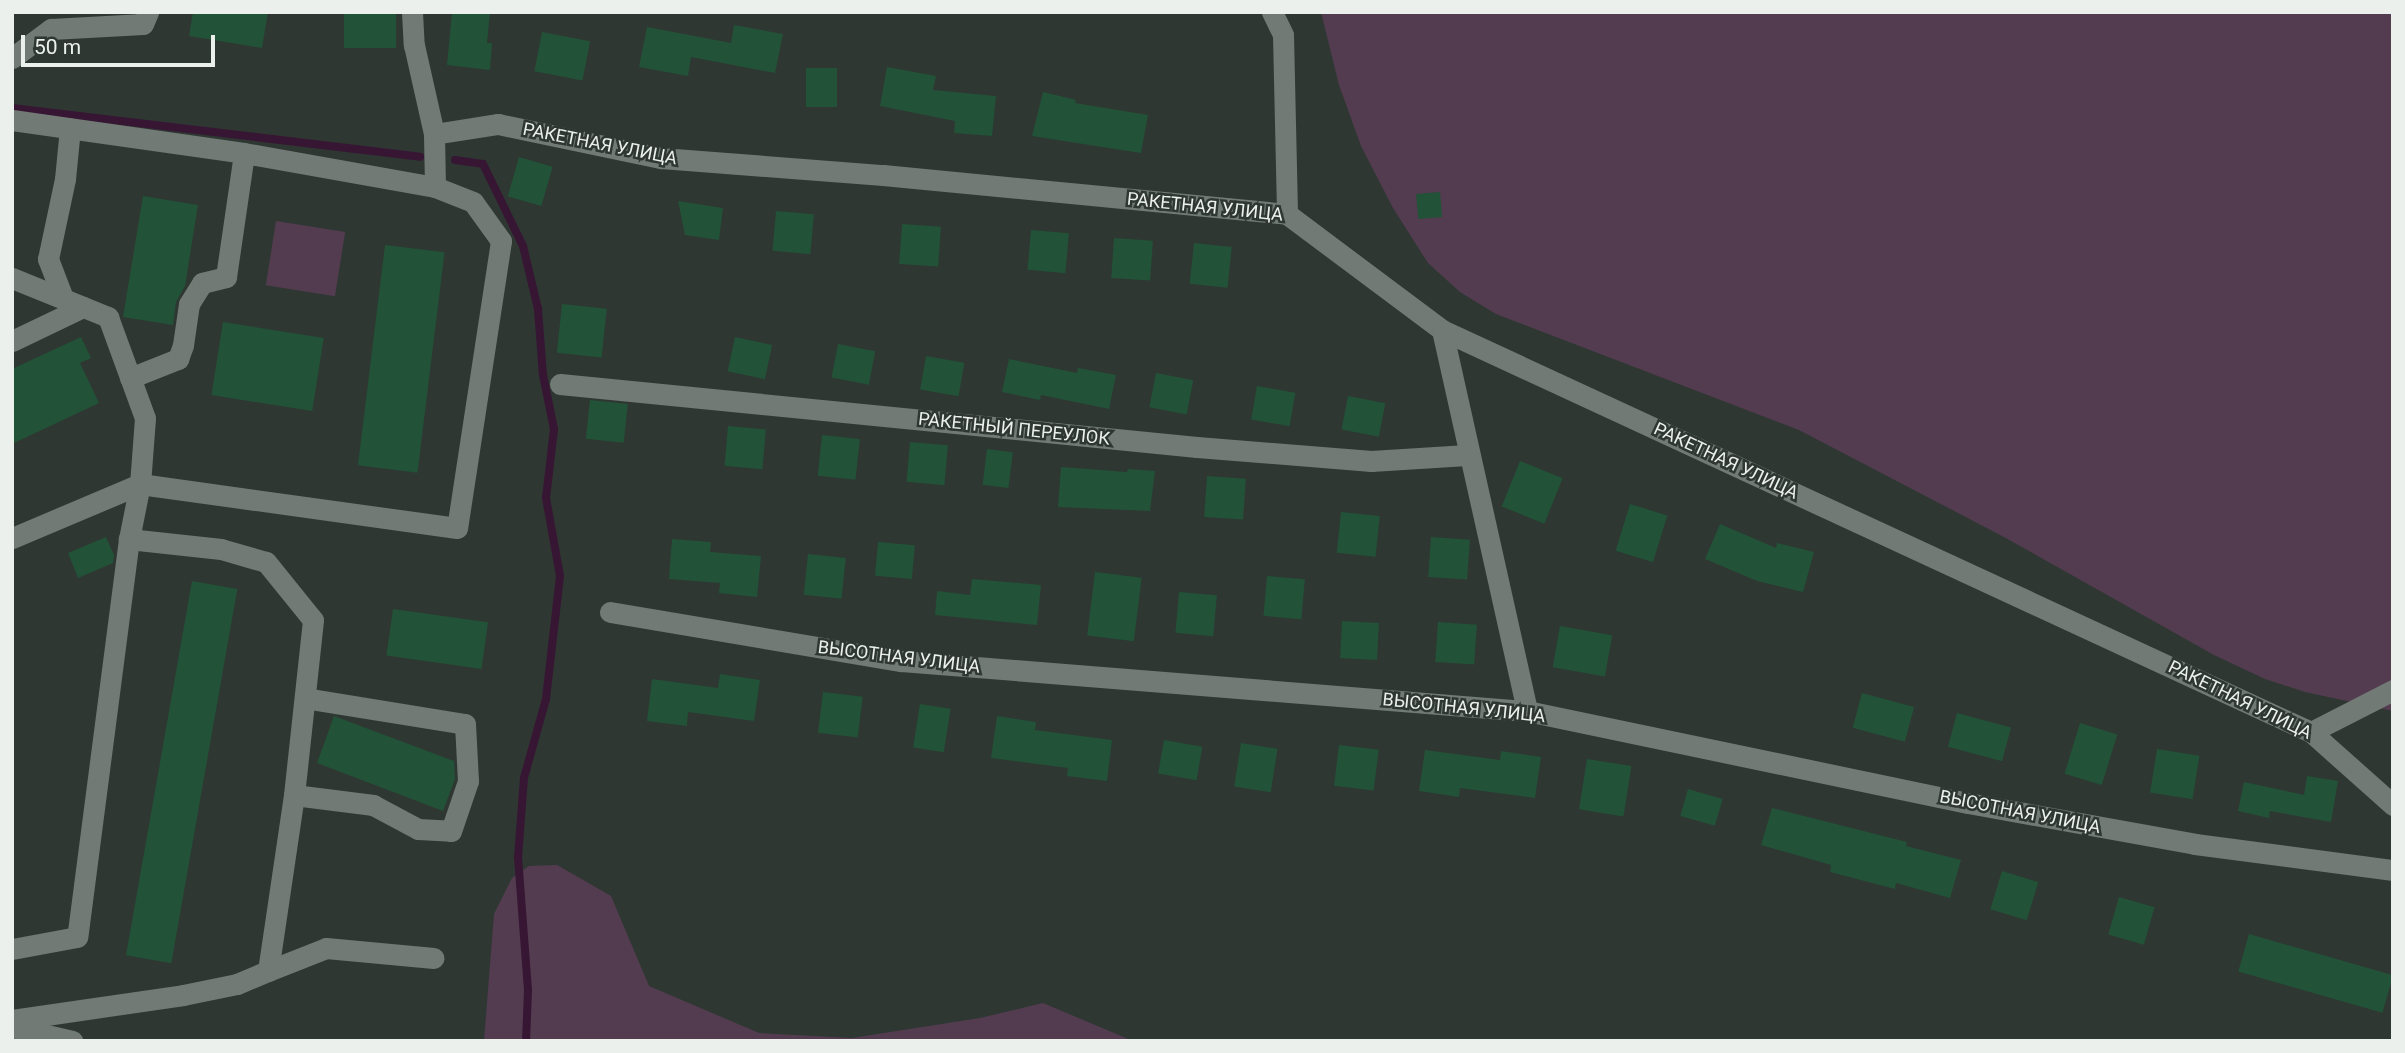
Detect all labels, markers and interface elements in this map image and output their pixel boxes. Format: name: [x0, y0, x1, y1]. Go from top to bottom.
scale bar: [24, 21, 219, 65]
text: 50 m: [34, 35, 81, 59]
street label: РАКЕТНАЯ УЛИЦА: [521, 118, 679, 170]
street label: РАКЕТНАЯ УЛИЦА: [1126, 188, 1284, 226]
street label: РАКЕТНЫЙ ПЕРЕУЛОК: [917, 408, 1111, 450]
street label: РАКЕТНАЯ УЛИЦА: [1650, 418, 1802, 504]
street label: ВЫСОТНАЯ УЛИЦА: [817, 636, 981, 678]
street label: РАКЕТНАЯ УЛИЦА: [2165, 656, 2315, 744]
street label: ВЫСОТНАЯ УЛИЦА: [1382, 689, 1546, 727]
street label: ВЫСОТНАЯ УЛИЦА: [1938, 786, 2102, 838]

